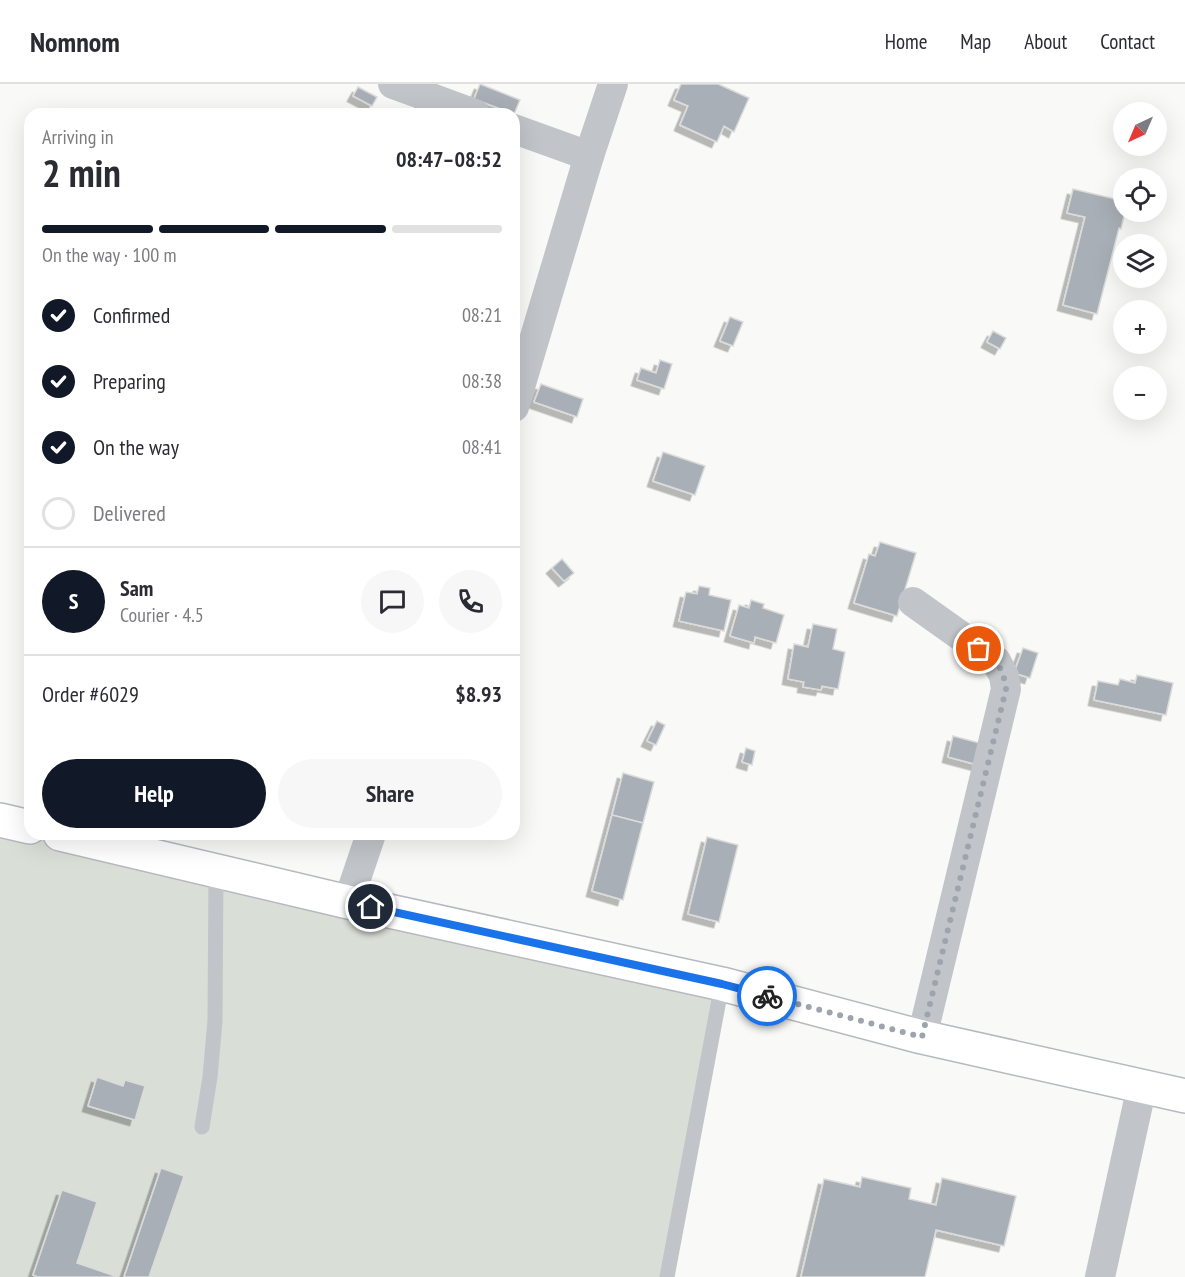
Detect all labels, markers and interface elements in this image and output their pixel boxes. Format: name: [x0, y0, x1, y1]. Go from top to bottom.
text: Nomnom: [30, 23, 120, 60]
text: Home: [885, 28, 927, 55]
text: Map: [960, 28, 991, 55]
text: About: [1024, 28, 1067, 55]
text: Contact: [1100, 28, 1155, 55]
north arrow: [1113, 102, 1167, 156]
map controls: [1113, 102, 1167, 420]
text: Arriving in: [42, 124, 114, 150]
text: 08:47–08:52: [396, 145, 502, 173]
text: 2 min: [42, 147, 121, 198]
button: locate: [1113, 168, 1167, 222]
button: layers: [1113, 234, 1167, 288]
text: On the way · 100 m: [42, 242, 177, 268]
icon: check: [42, 299, 75, 332]
button: +: [1113, 300, 1167, 354]
text: Confirmed: [93, 301, 170, 329]
text: 08:21: [462, 302, 502, 328]
icon: check: [42, 365, 75, 398]
button: −: [1113, 366, 1167, 420]
text: Preparing: [93, 367, 166, 395]
text: 08:38: [462, 368, 502, 394]
icon: check: [42, 431, 75, 464]
text: On the way: [93, 433, 179, 461]
text: 08:41: [462, 434, 502, 460]
text: Delivered: [93, 499, 166, 527]
button: chat: [361, 570, 424, 633]
button: phone: [439, 570, 502, 633]
text: Sam: [120, 574, 153, 602]
text: S: [69, 587, 78, 615]
text: Courier · 4.5: [120, 602, 204, 628]
pin: [953, 623, 1004, 674]
icon: bag: [962, 632, 995, 665]
text: Order #6029: [42, 680, 139, 708]
text: $8.93: [455, 680, 502, 708]
button: Help: [42, 759, 266, 828]
button: Share: [278, 759, 502, 828]
pin: [345, 881, 396, 932]
icon: home: [354, 890, 387, 923]
courier: [737, 966, 797, 1026]
icon: bike: [751, 980, 784, 1013]

